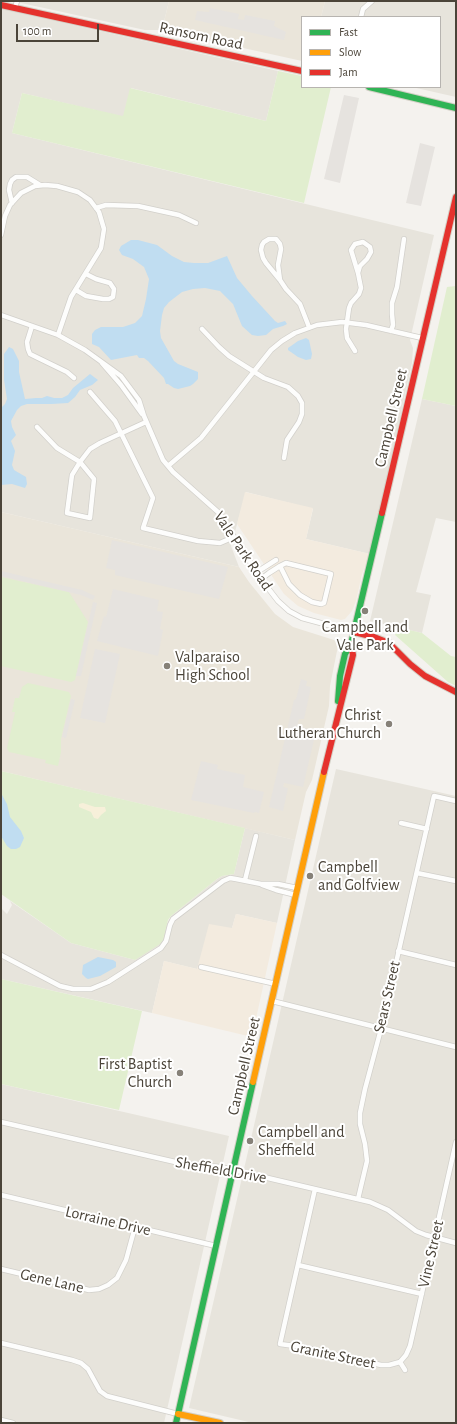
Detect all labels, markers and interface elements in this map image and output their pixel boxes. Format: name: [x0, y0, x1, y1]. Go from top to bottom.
scale bar: [18, 16, 101, 42]
legend: [301, 16, 441, 88]
street label: Ransom Road: [157, 18, 245, 54]
text: 100 m: [23, 25, 51, 37]
text: Fast: [339, 26, 358, 38]
text: Slow: [339, 46, 361, 58]
text: Jam: [339, 66, 358, 78]
street label: Campbell Street: [370, 367, 412, 469]
street label: Vale Park Road: [209, 508, 277, 594]
marker: Campbell and Vale Park: [360, 606, 370, 616]
place label: Campbell and Vale Park: [322, 617, 408, 655]
place label: Valparaiso High School: [175, 647, 250, 685]
marker: Valparaiso High School: [162, 661, 172, 671]
place label: Christ Lutheran Church: [278, 705, 381, 743]
marker: Christ Lutheran Church: [384, 719, 394, 729]
place label: Campbell and Golfview: [318, 857, 399, 895]
marker: Campbell and Golfview: [305, 871, 315, 881]
street label: Sears Street: [369, 959, 405, 1035]
street label: Campbell Street: [223, 1015, 265, 1117]
place label: First Baptist Church: [98, 1054, 172, 1092]
marker: First Baptist Church: [175, 1068, 185, 1078]
place label: Campbell and Sheffield: [258, 1122, 344, 1160]
marker: Campbell and Sheffield: [245, 1136, 255, 1146]
street label: Sheffield Drive: [174, 1153, 268, 1187]
street label: Lorraine Drive: [63, 1202, 153, 1240]
street label: Vine Street: [414, 1218, 448, 1290]
street label: Gene Lane: [18, 1264, 86, 1298]
street label: Granite Street: [289, 1337, 377, 1373]

